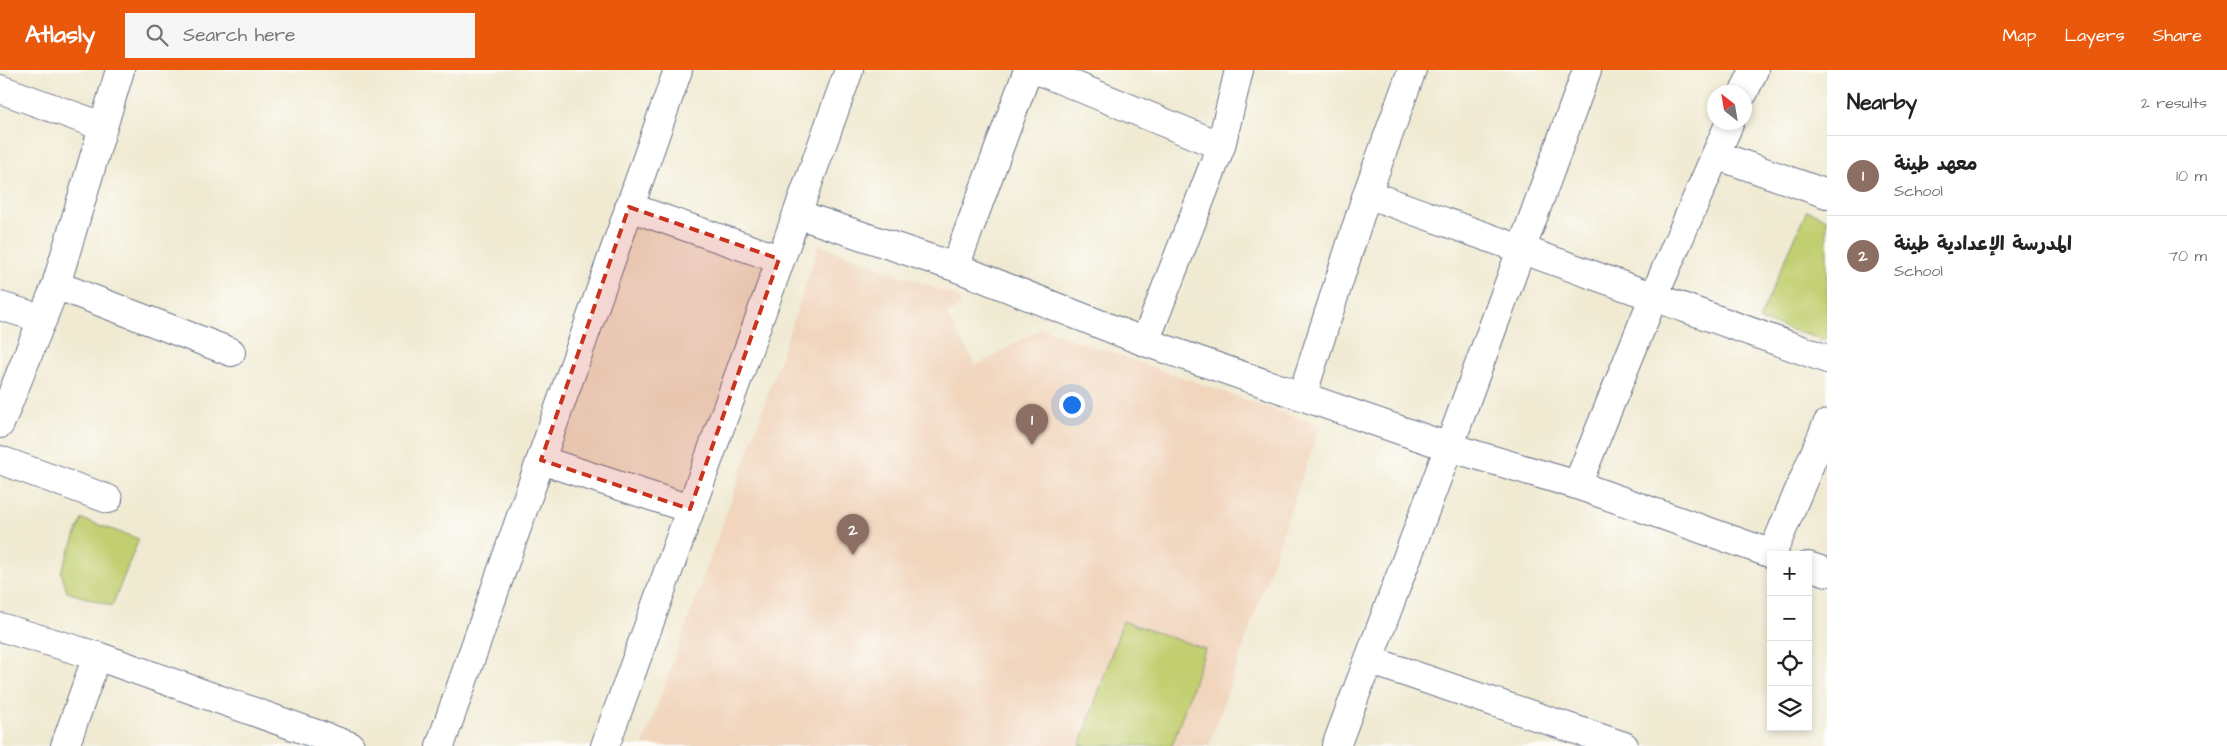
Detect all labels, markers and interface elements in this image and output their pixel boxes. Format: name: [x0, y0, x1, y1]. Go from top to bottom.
search box: [125, 13, 475, 58]
text: Atlasly: [25, 18, 95, 52]
icon: search: [143, 21, 171, 49]
text: Search here: [183, 22, 295, 49]
text: Map: [2002, 23, 2036, 48]
text: Layers: [2064, 23, 2125, 48]
text: Share: [2153, 23, 2202, 48]
north arrow: [1707, 85, 1752, 130]
text: Nearby: [1847, 88, 1917, 117]
text: 2 results: [2141, 92, 2207, 114]
text: معهد طينة: [1894, 151, 1978, 178]
text: 1: [1862, 165, 1864, 187]
text: 10 m: [2176, 165, 2207, 187]
text: School: [1894, 180, 1943, 202]
text: المدرسة الإعدادية طينة: [1894, 231, 2072, 258]
text: 2: [1858, 245, 1868, 267]
text: 70 m: [2168, 245, 2207, 267]
text: School: [1894, 260, 1943, 282]
your location: [1059, 392, 1085, 418]
pin: 1: [1016, 404, 1048, 445]
pin: 2: [837, 514, 869, 555]
map controls: [1767, 551, 1812, 731]
button: +: [1767, 551, 1812, 596]
button: −: [1767, 596, 1812, 641]
button: locate: [1767, 641, 1812, 686]
button: layers: [1767, 686, 1812, 731]

